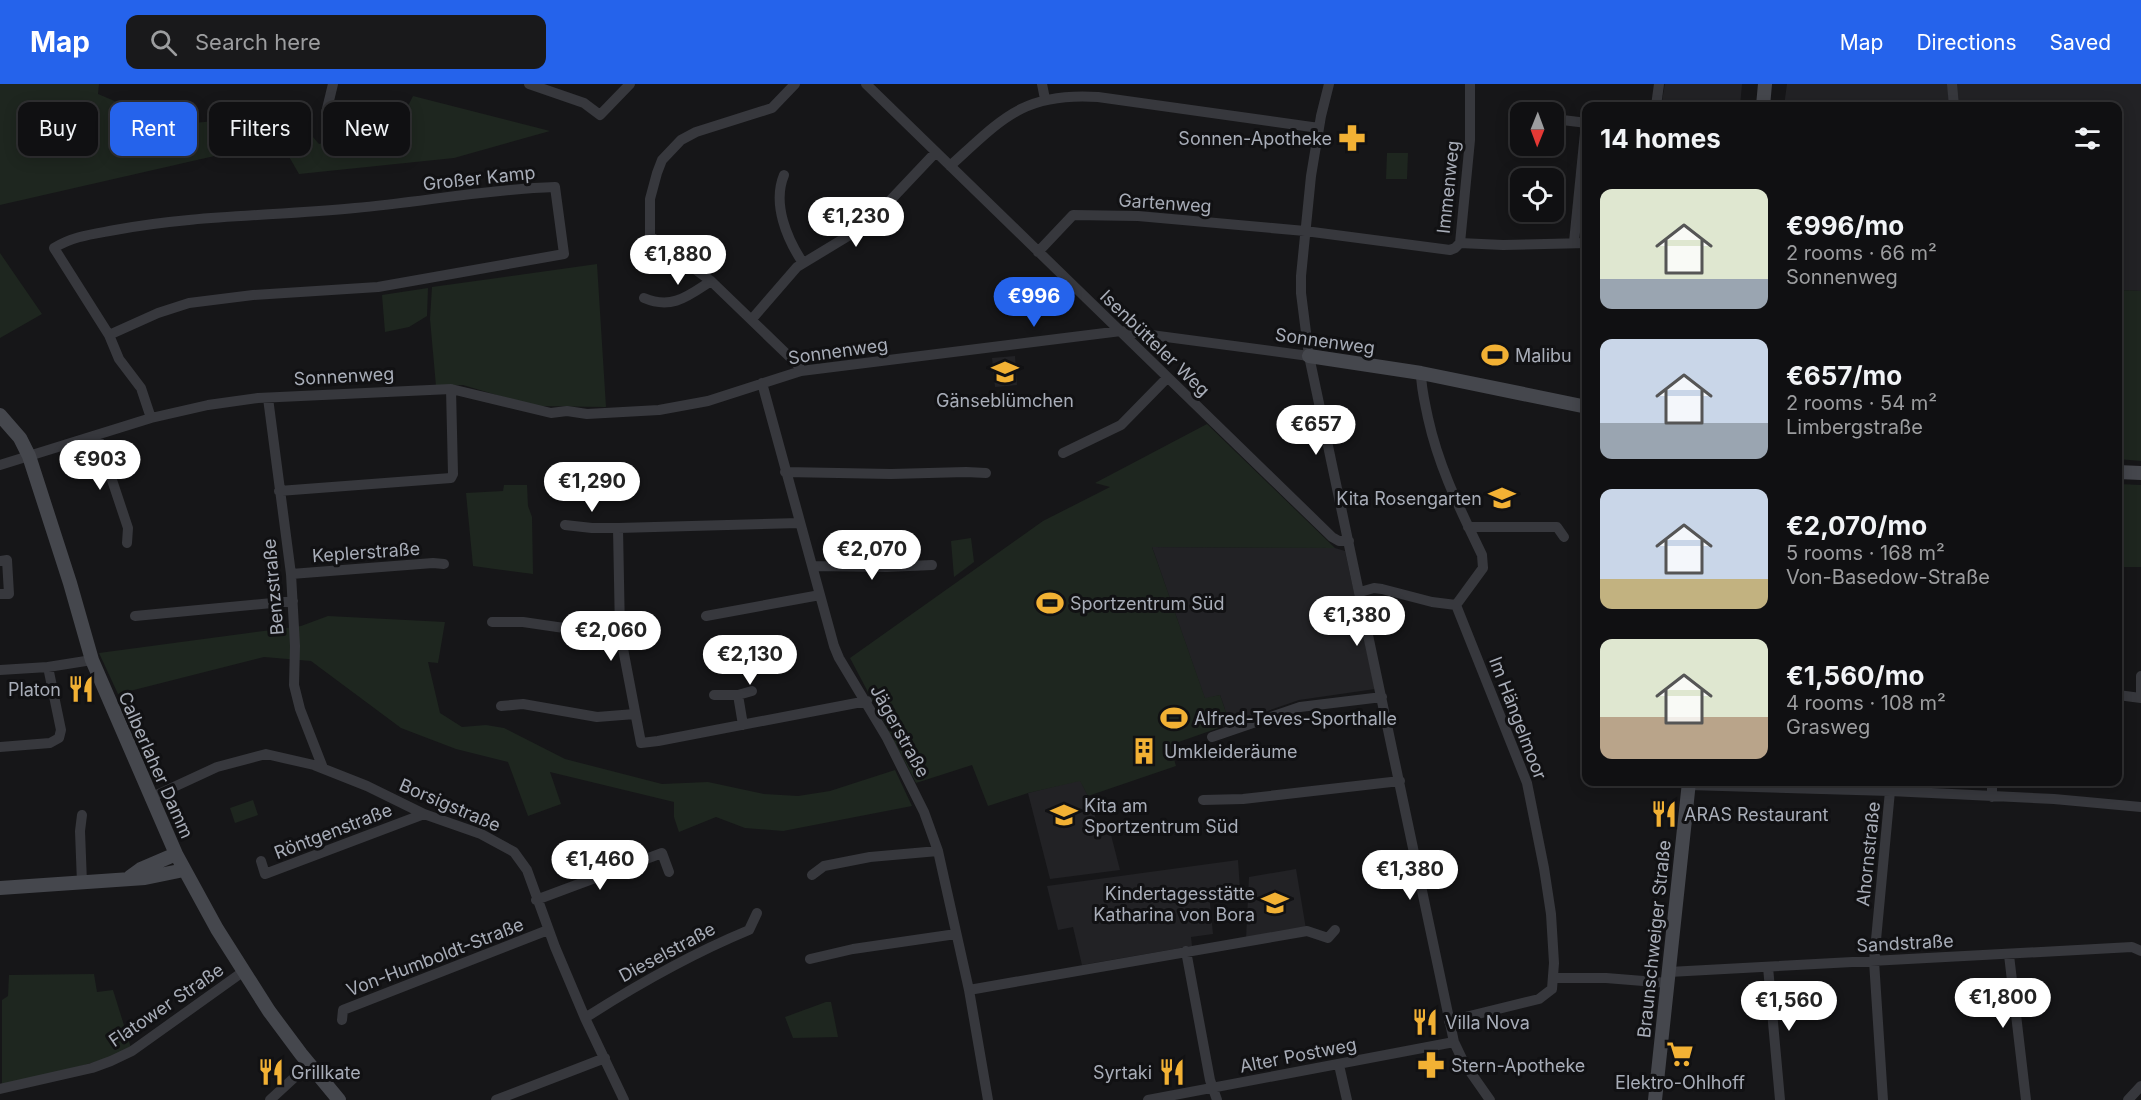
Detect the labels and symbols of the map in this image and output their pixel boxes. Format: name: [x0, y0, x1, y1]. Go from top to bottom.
north arrow: [1510, 102, 1564, 156]
pharmacy icon: Sonnen-Apotheke: [1337, 123, 1367, 153]
place label: Sonnen-Apotheke: [1178, 128, 1332, 149]
street label: Immenweg: [1433, 139, 1463, 235]
street label: Großer Kamp: [422, 162, 536, 194]
street label: Gartenweg: [1118, 189, 1212, 217]
pin: €1,230: [807, 197, 905, 248]
pin: €1,880: [629, 235, 727, 286]
pin: €996: [998, 277, 1070, 328]
street label: Isenbütteler Weg: [1096, 285, 1214, 401]
street label: Sonnenweg: [1274, 324, 1376, 358]
street label: Sonnenweg: [787, 334, 889, 368]
sports icon: Malibu: [1480, 340, 1510, 370]
place label: Malibu: [1515, 345, 1572, 366]
school or university icon: Gänseblümchen: [990, 357, 1020, 387]
street label: Sonnenweg: [293, 363, 395, 389]
place label: Gänseblümchen: [936, 390, 1074, 411]
pin: €657: [1280, 405, 1352, 456]
pin: €903: [64, 440, 136, 491]
pin: €1,290: [543, 462, 641, 513]
school or university icon: Kita Rosengarten: [1487, 483, 1517, 513]
place label: Kita Rosengarten: [1336, 488, 1482, 509]
pin: €2,070: [823, 530, 921, 581]
street label: Benzstraße: [258, 538, 288, 636]
street label: Keplerstraße: [311, 538, 421, 566]
sports icon: Sportzentrum Süd: [1035, 588, 1065, 618]
place label: Sportzentrum Süd: [1070, 593, 1224, 614]
pin: €1,380: [1308, 596, 1406, 647]
pin: €2,060: [562, 611, 660, 662]
pin: €2,130: [701, 635, 799, 686]
street label: Im Hängelmoor: [1485, 654, 1551, 783]
restaurant icon: Platon: [66, 674, 96, 704]
place label: Platon: [8, 679, 61, 700]
street label: Jägerstraße: [866, 681, 934, 781]
street label: Calberlaher Damm: [114, 688, 198, 842]
sports icon: Alfred-Teves-Sporthalle: [1159, 703, 1189, 733]
place label: Alfred-Teves-Sporthalle: [1194, 708, 1397, 729]
building icon: Umkleideräume: [1129, 736, 1159, 766]
place label: Umkleideräume: [1164, 741, 1298, 762]
street label: Borsigstraße: [396, 774, 504, 836]
place label: Kita am Sportzentrum Süd: [1084, 795, 1238, 837]
street label: Röntgenstraße: [271, 799, 395, 863]
restaurant icon: ARAS Restaurant: [1649, 799, 1679, 829]
school or university icon: Kita am Sportzentrum Süd: [1049, 800, 1079, 830]
street label: Ahornstraße: [1852, 800, 1884, 908]
place label: ARAS Restaurant: [1684, 804, 1829, 825]
street label: Braunschweiger Straße: [1633, 839, 1675, 1039]
pin: €1,460: [551, 840, 649, 891]
pin: €1,380: [1361, 850, 1459, 901]
place label: Kindertagesstätte Katharina von Bora: [1093, 883, 1255, 925]
school or university icon: Kindertagesstätte Katharina von Bora: [1260, 888, 1290, 918]
street label: Von-Humboldt-Straße: [343, 913, 527, 1001]
street label: Dieselstraße: [615, 918, 719, 986]
street label: Sandstraße: [1856, 930, 1954, 956]
street label: Flatower Straße: [105, 959, 227, 1051]
pin: €1,800: [1954, 978, 2052, 1029]
pin: €1,560: [1740, 981, 1838, 1032]
restaurant icon: Villa Nova: [1410, 1007, 1440, 1037]
place label: Villa Nova: [1445, 1012, 1530, 1033]
street label: Alter Postweg: [1238, 1033, 1358, 1077]
supermarket icon: Elektro-Ohlhoff: [1665, 1039, 1695, 1069]
pharmacy icon: Stern-Apotheke: [1416, 1050, 1446, 1080]
place label: Stern-Apotheke: [1451, 1055, 1585, 1076]
restaurant icon: Grillkate: [256, 1057, 286, 1087]
restaurant icon: Syrtaki: [1157, 1057, 1187, 1087]
place label: Grillkate: [291, 1062, 361, 1083]
place label: Syrtaki: [1093, 1062, 1152, 1083]
place label: Elektro-Ohlhoff: [1615, 1072, 1745, 1093]

